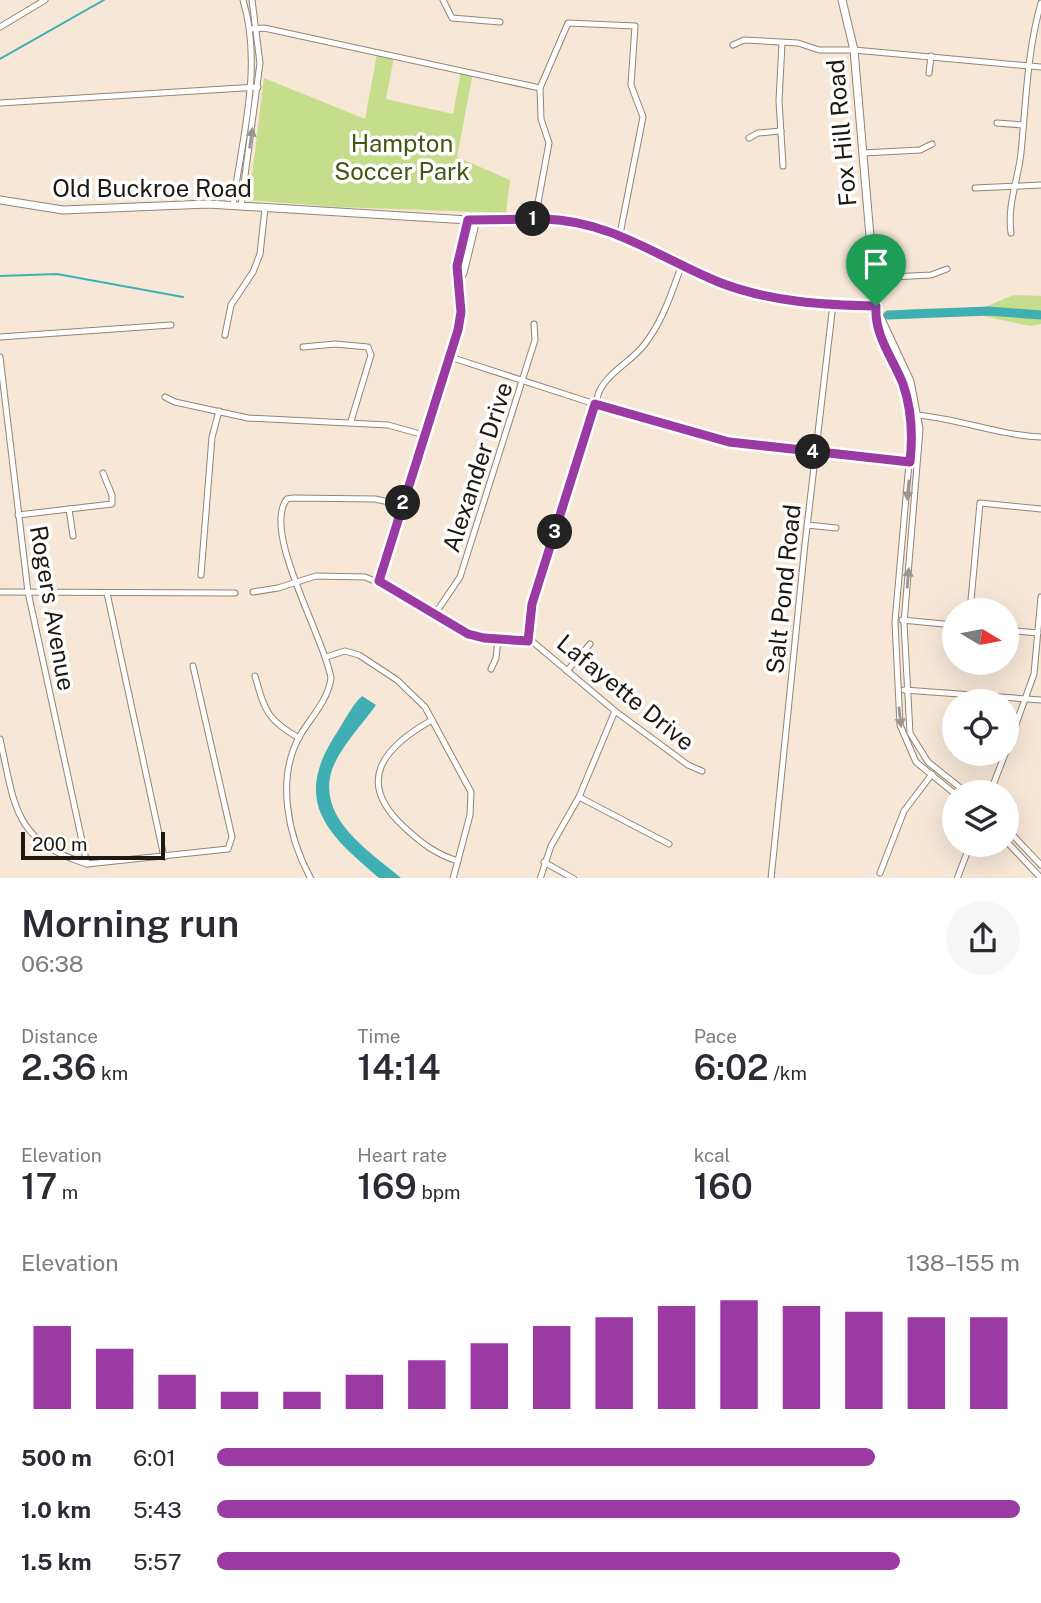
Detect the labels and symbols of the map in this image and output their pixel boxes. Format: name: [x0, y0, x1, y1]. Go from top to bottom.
street label: Fox Hill Road: [821, 58, 861, 208]
one-way arrow: [246, 127, 257, 149]
park label: Hampton Soccer Park: [334, 129, 470, 185]
street label: Old Buckroe Road: [52, 174, 252, 202]
pin: 1: [516, 202, 550, 236]
pin: [846, 234, 906, 306]
street label: Alexander Drive: [436, 378, 518, 556]
pin: 4: [796, 434, 830, 470]
one-way arrow: [902, 479, 913, 501]
pin: 2: [386, 486, 420, 520]
street label: Salt Pond Road: [760, 503, 806, 675]
pin: 3: [538, 514, 572, 550]
street label: Rogers Avenue: [25, 523, 81, 693]
one-way arrow: [903, 567, 914, 589]
north arrow: [942, 598, 1018, 676]
street label: Lafayette Drive: [552, 628, 700, 756]
one-way arrow: [895, 706, 906, 728]
scale bar: [21, 830, 164, 861]

